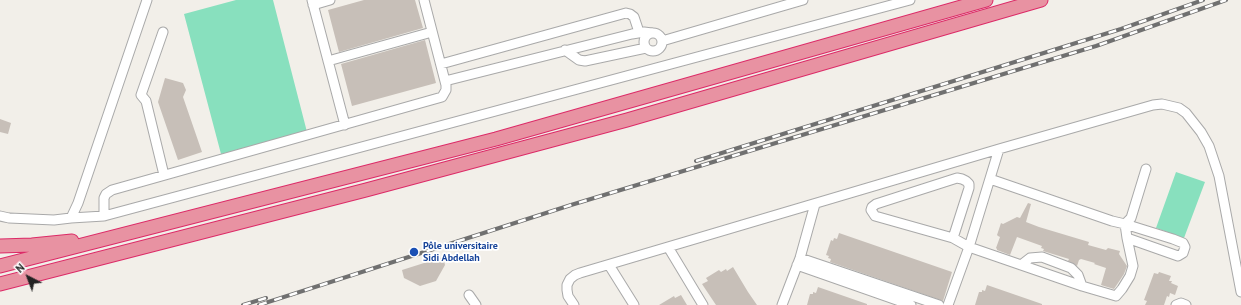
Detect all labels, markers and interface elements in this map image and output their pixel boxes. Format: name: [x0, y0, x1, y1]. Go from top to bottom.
place label: Pôle universitaire Sidi Abdellah: [423, 240, 498, 264]
marker: Pôle universitaire Sidi Abdellah: [408, 246, 420, 258]
north arrow: [8, 257, 48, 297]
text: N: [13, 260, 27, 276]

